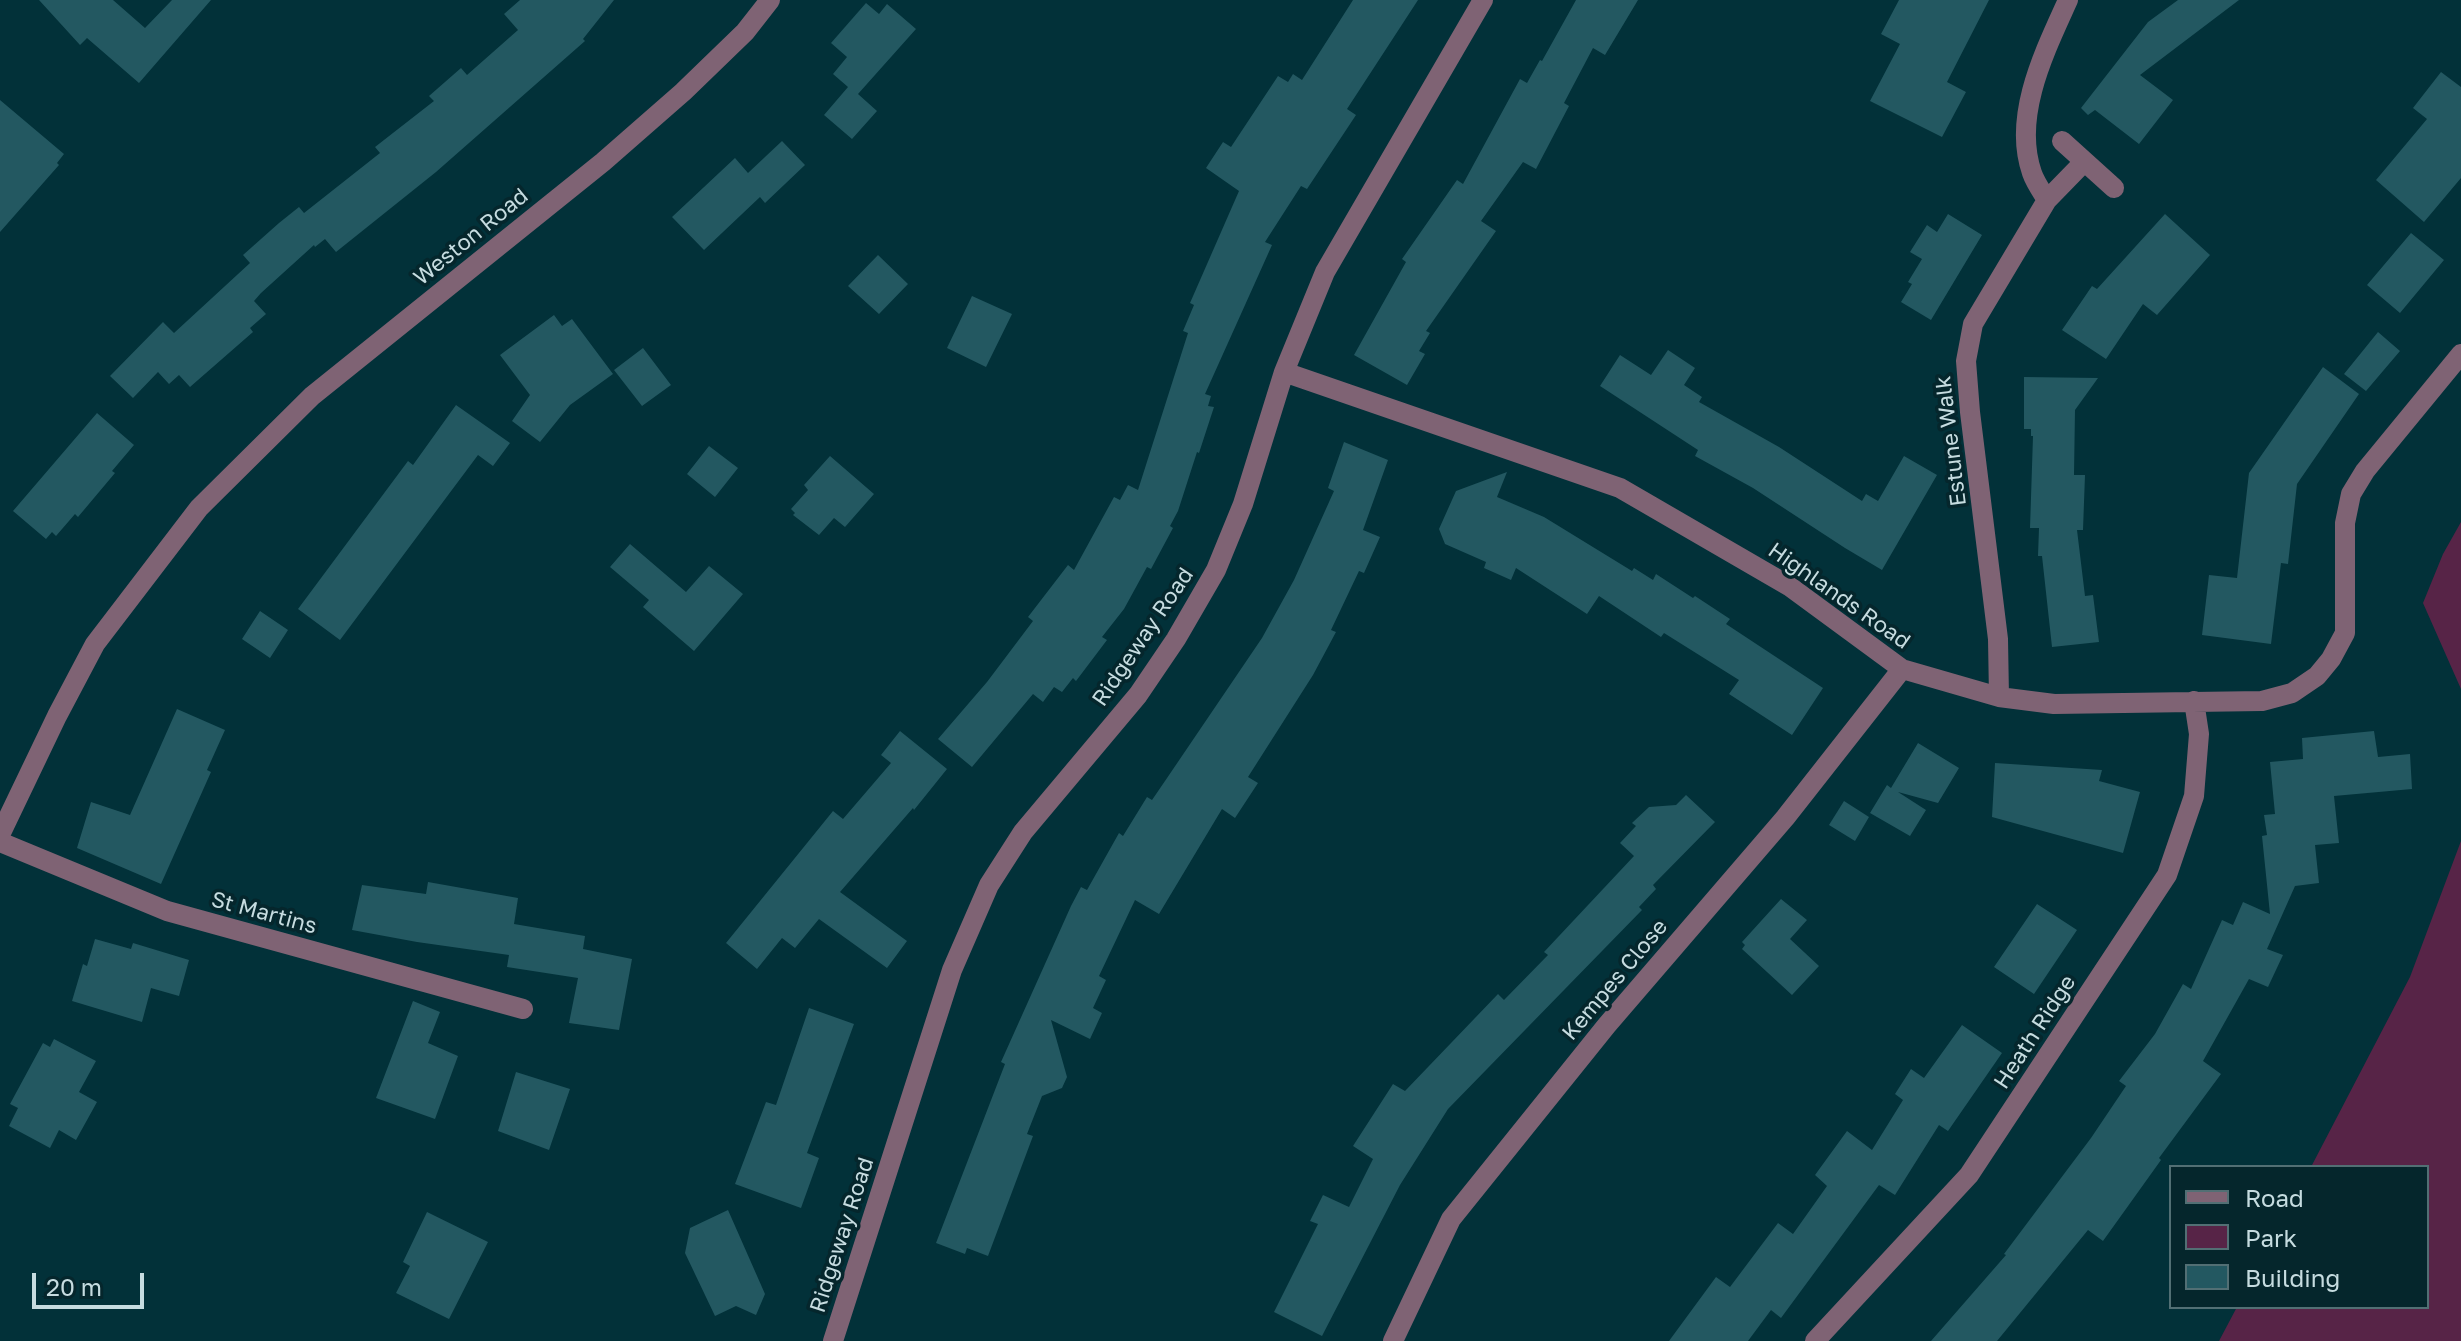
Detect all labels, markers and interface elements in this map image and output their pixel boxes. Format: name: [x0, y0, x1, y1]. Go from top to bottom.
street label: Weston Road: [408, 183, 534, 291]
street label: Estune Walk: [1930, 374, 1972, 508]
street label: Highlands Road: [1763, 537, 1915, 655]
street label: Ridgeway Road: [1087, 563, 1199, 711]
street label: St Martins: [208, 886, 320, 940]
street label: Kempes Close: [1557, 914, 1673, 1046]
street label: Heath Ridge: [1988, 970, 2082, 1094]
street label: Ridgeway Road: [804, 1154, 880, 1316]
legend: [2169, 1165, 2429, 1309]
text: Road: [2245, 1183, 2304, 1212]
text: Park: [2245, 1223, 2297, 1252]
scale bar: [36, 1257, 148, 1307]
text: Building: [2245, 1263, 2340, 1292]
text: 20 m: [46, 1272, 102, 1301]

